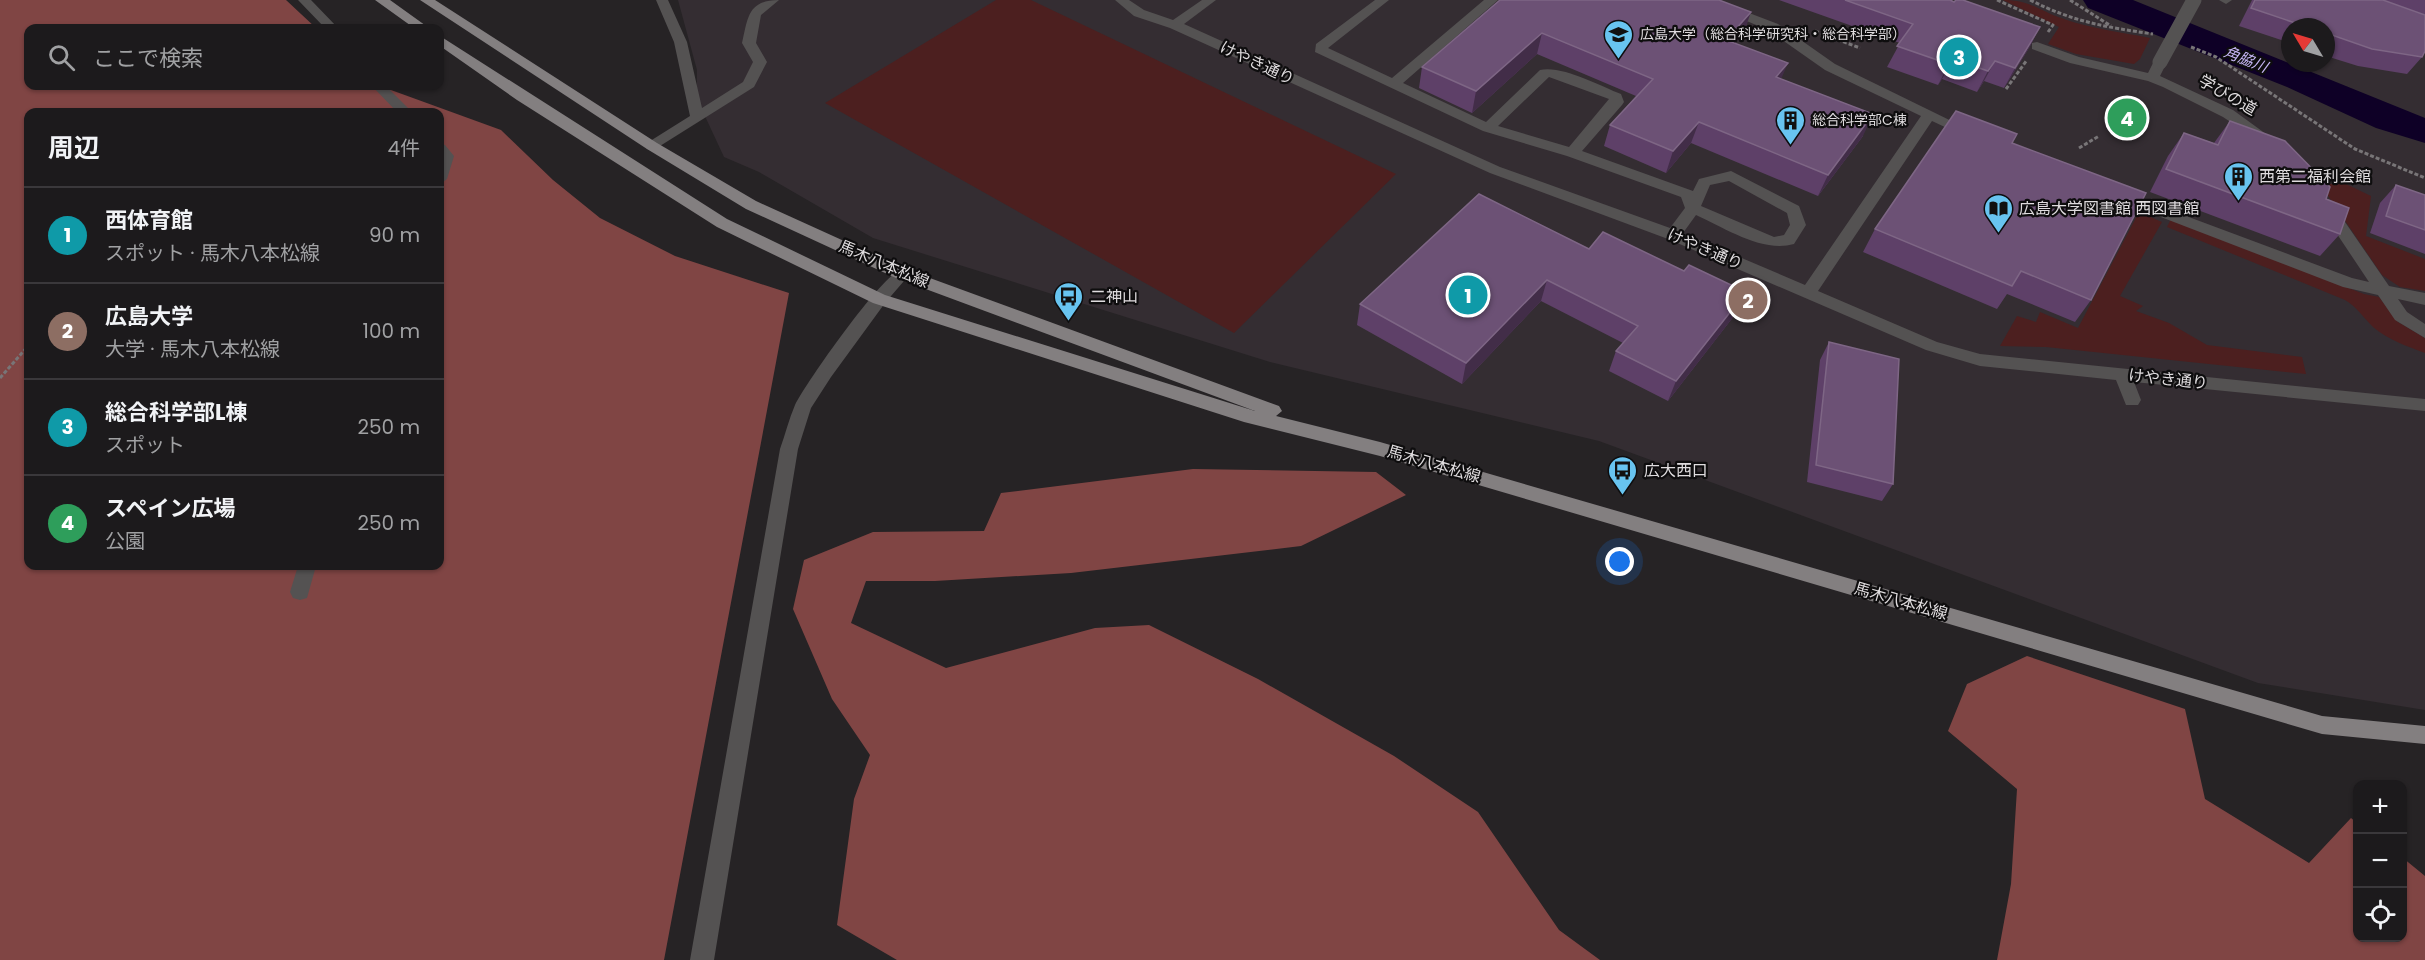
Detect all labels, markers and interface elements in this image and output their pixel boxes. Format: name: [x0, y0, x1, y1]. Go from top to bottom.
school or university icon: 広島大学（総合科学研究科・総合科学部）: [1603, 18, 1635, 60]
north arrow: [2281, 18, 2335, 72]
search box: [24, 24, 444, 90]
place label: 広島大学（総合科学研究科・総合科学部）: [1640, 24, 1906, 44]
pin: 3: [1940, 34, 1978, 80]
street label: けやき通り: [1216, 36, 1298, 90]
icon: search: [45, 41, 78, 74]
water label: 角脇川: [2221, 41, 2273, 78]
text: ここで検索: [93, 43, 203, 74]
street label: 学びの道: [2195, 69, 2261, 121]
pin: 4: [2108, 96, 2146, 140]
building icon: 総合科学部C棟: [1775, 104, 1807, 146]
place label: 総合科学部C棟: [1812, 110, 1907, 130]
text: 周辺: [48, 130, 100, 166]
text: 4件: [387, 134, 420, 162]
building icon: 西第二福利会館: [2222, 160, 2254, 202]
place label: 西第二福利会館: [2259, 165, 2371, 188]
library icon: 広島大学図書館 西図書館: [1982, 192, 2014, 234]
place label: 広島大学図書館 西図書館: [2019, 197, 2199, 220]
text: 西体育館: [105, 205, 193, 236]
text: 1: [64, 221, 71, 249]
text: 90 m: [369, 221, 420, 249]
street label: けやき通り: [1664, 223, 1746, 275]
street label: 馬木八本松線: [835, 235, 933, 293]
text: スポット · 馬木八本松線: [105, 239, 320, 267]
pin: 1: [1448, 272, 1488, 318]
pin: 2: [1728, 278, 1768, 322]
bus stop icon: 二神山: [1053, 280, 1085, 322]
place label: 二神山: [1090, 285, 1138, 308]
text: 広島大学: [105, 301, 193, 332]
text: 2: [62, 317, 73, 345]
text: 100 m: [363, 317, 420, 345]
text: 大学 · 馬木八本松線: [105, 335, 280, 363]
street label: けやき通り: [2127, 363, 2209, 395]
text: 総合科学部L棟: [105, 397, 248, 428]
text: 3: [61, 413, 74, 441]
text: 250 m: [357, 413, 420, 441]
text: スポット: [105, 431, 185, 459]
street label: 馬木八本松線: [1385, 440, 1483, 488]
bus stop icon: 広大西口: [1607, 454, 1639, 496]
place label: 広大西口: [1644, 459, 1708, 482]
text: スペイン広場: [105, 493, 235, 524]
text: 4: [61, 509, 74, 537]
text: 250 m: [357, 509, 420, 537]
text: 公園: [105, 527, 145, 555]
your location: [1605, 547, 1634, 576]
street label: 馬木八本松線: [1852, 577, 1950, 625]
map controls: [2353, 780, 2407, 942]
button: +: [2353, 780, 2407, 834]
button: −: [2353, 834, 2407, 888]
button: locate: [2353, 888, 2407, 942]

